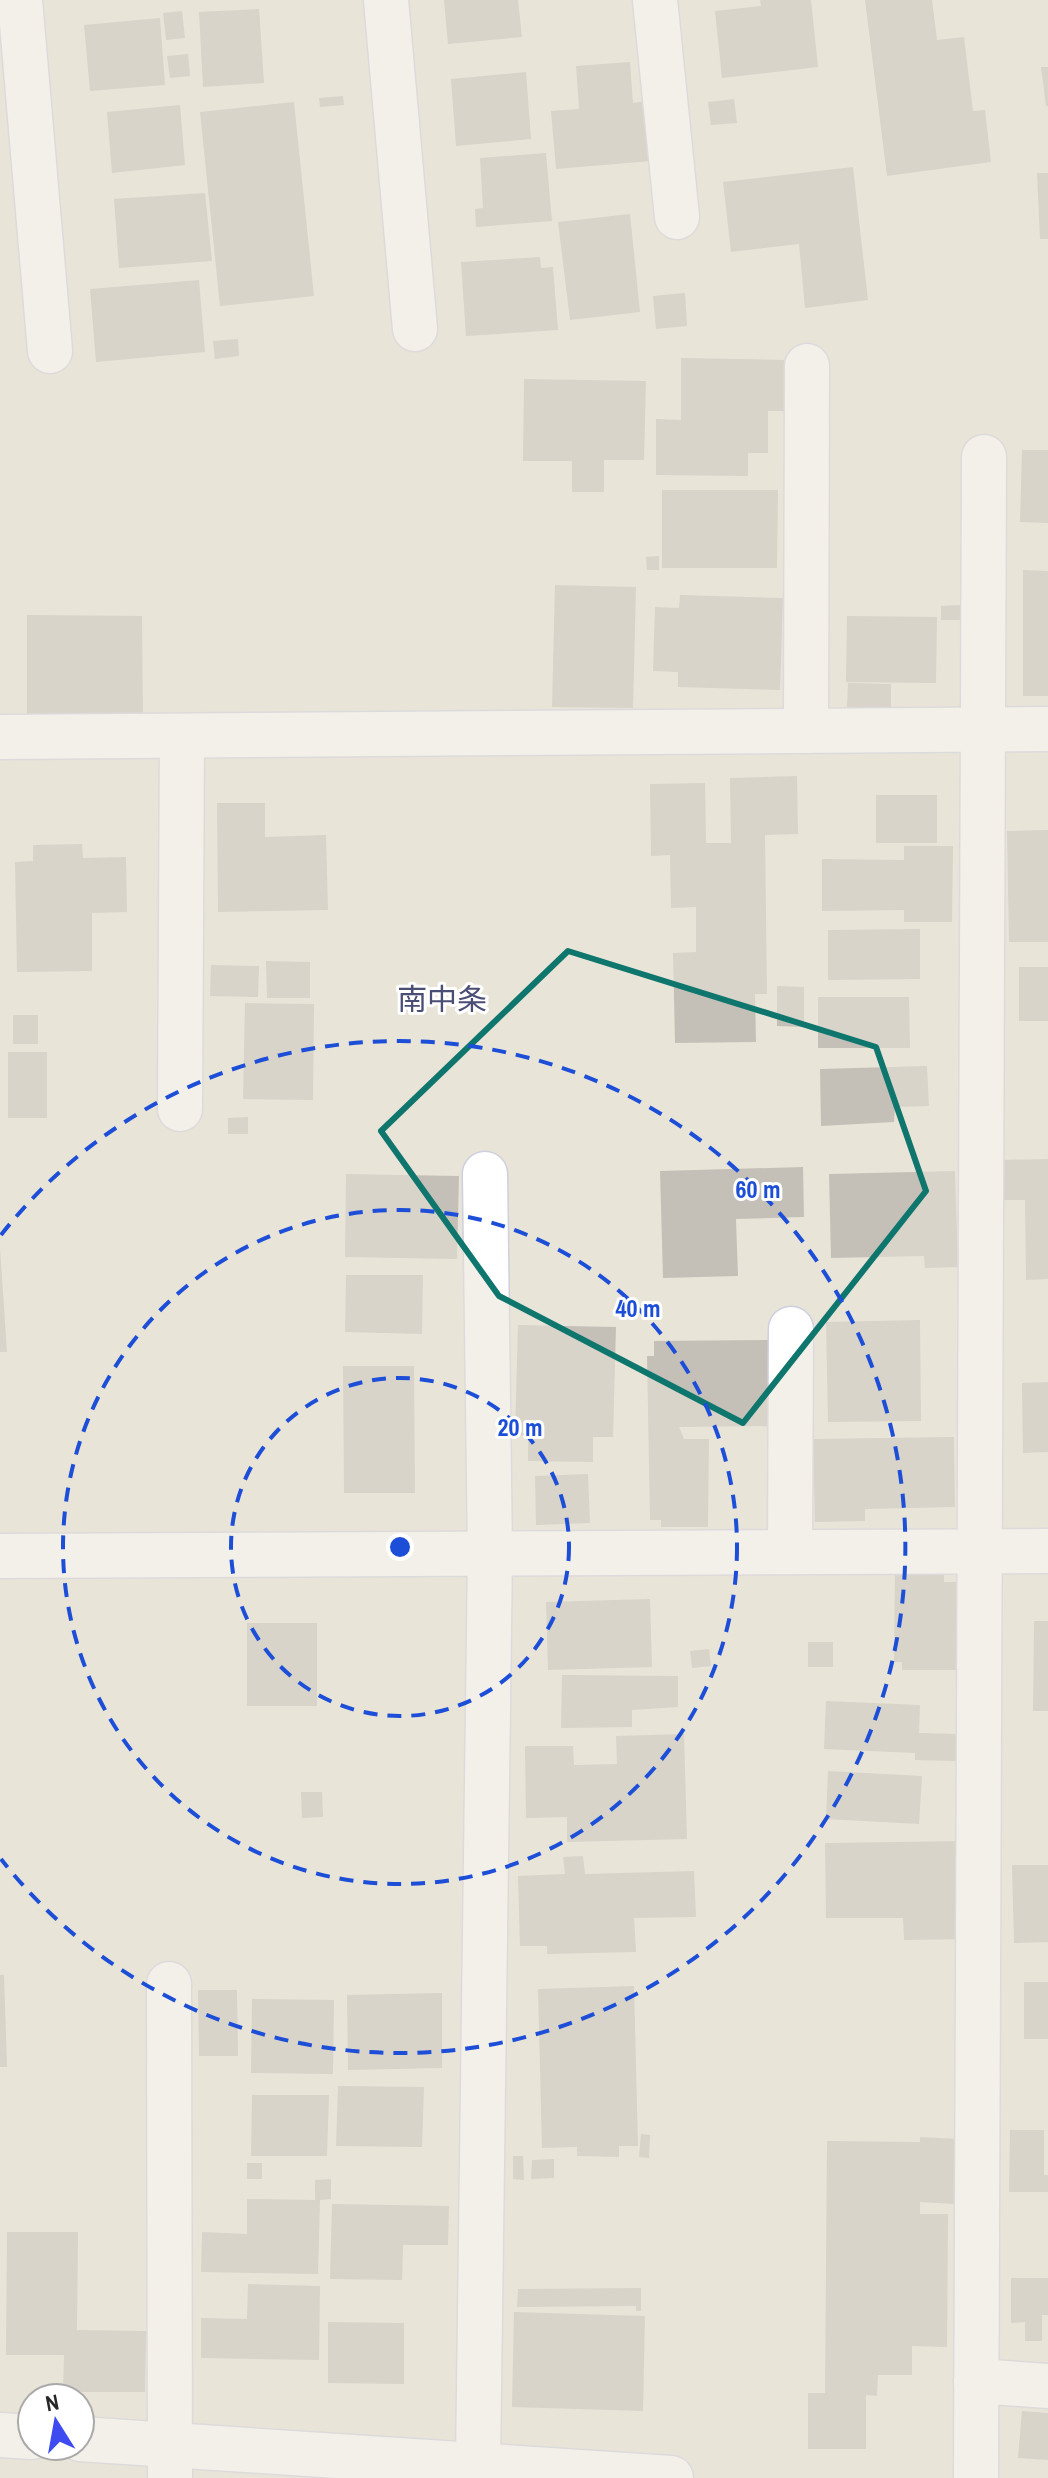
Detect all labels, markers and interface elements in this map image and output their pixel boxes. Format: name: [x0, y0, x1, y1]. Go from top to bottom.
district label: 南中条: [397, 979, 487, 1019]
text: 60 m: [736, 1173, 780, 1205]
text: 40 m: [616, 1292, 660, 1324]
text: 20 m: [498, 1411, 542, 1443]
centre of rings: [386, 1533, 414, 1561]
north arrow: [16, 2382, 96, 2462]
text: N: [43, 2386, 61, 2418]

